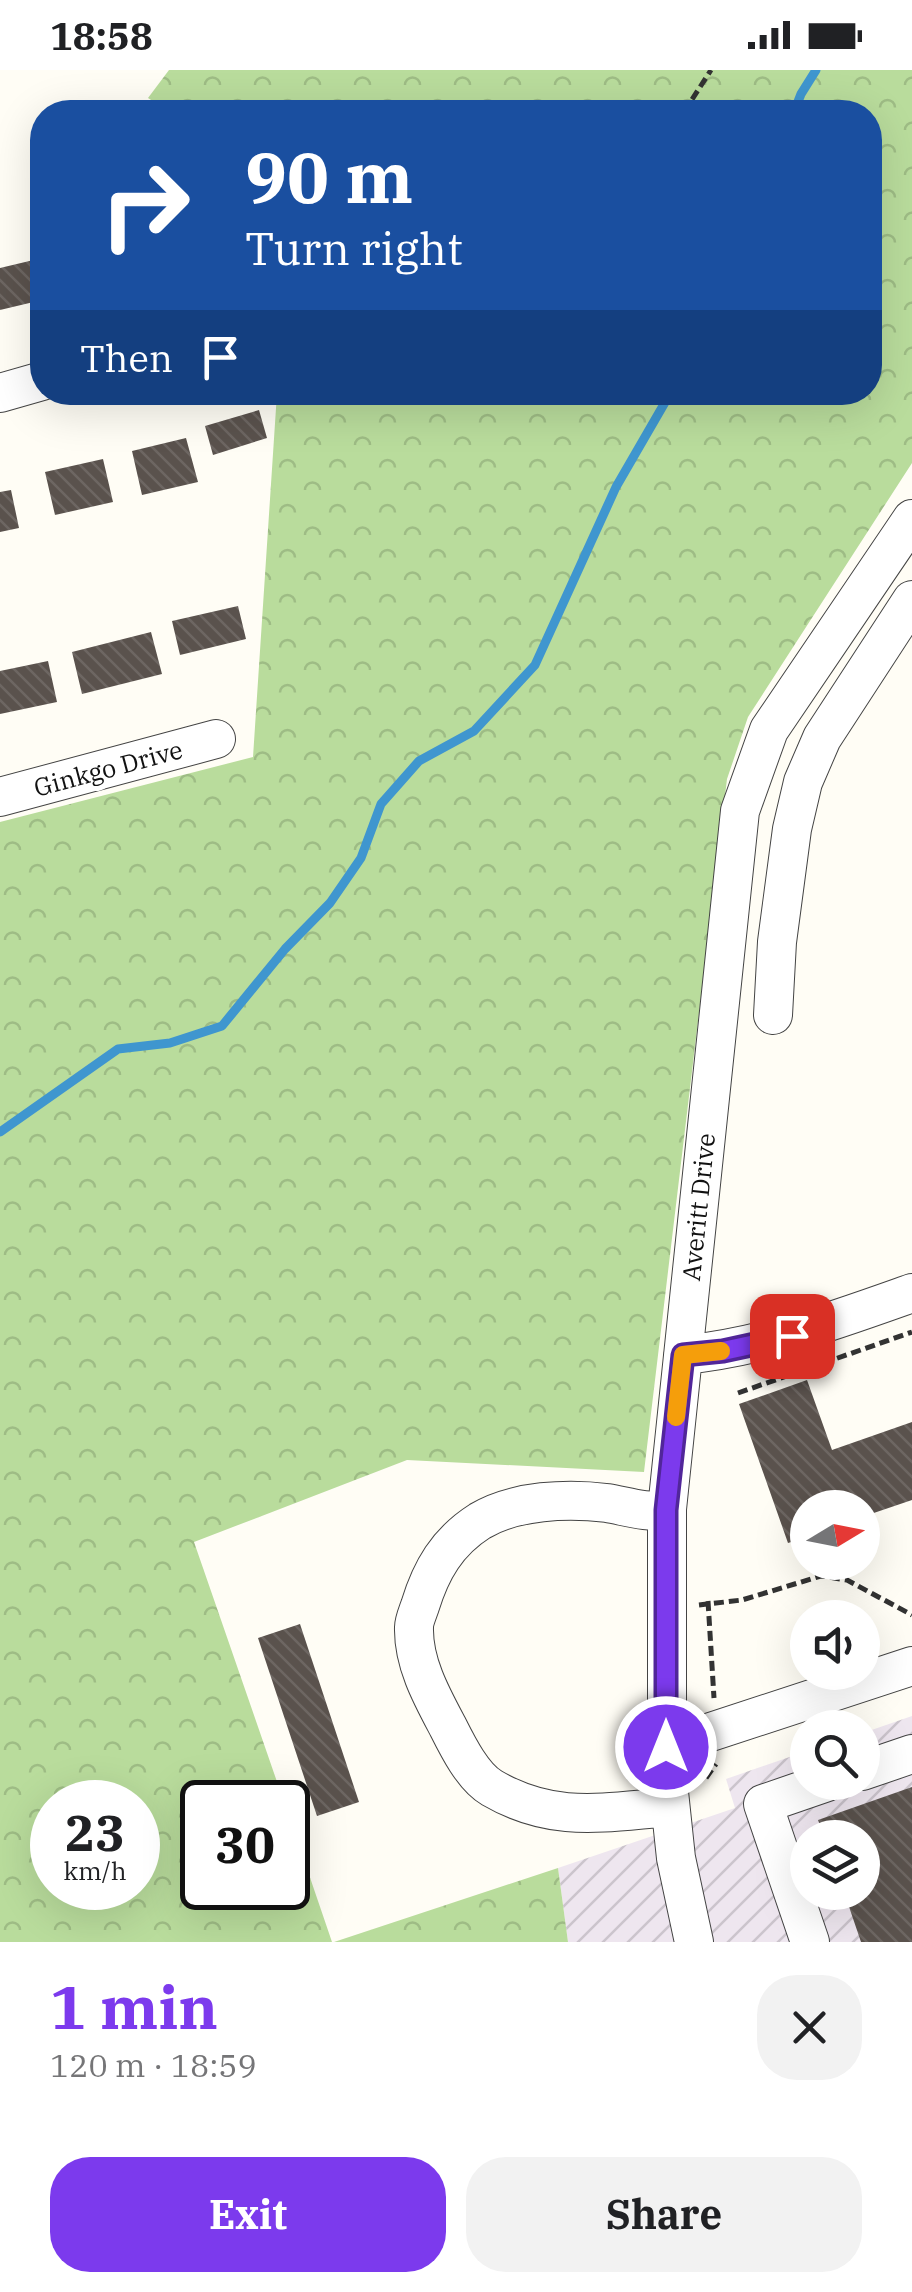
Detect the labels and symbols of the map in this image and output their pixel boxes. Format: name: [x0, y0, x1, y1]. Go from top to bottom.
street label: Ginkgo Drive: [30, 732, 186, 804]
street label: Averitt Drive: [674, 1132, 722, 1282]
pin: [750, 1294, 835, 1379]
north arrow: [790, 1490, 880, 1580]
position arrow: [614, 1695, 718, 1799]
speed limit sign: 30: [180, 1780, 310, 1910]

